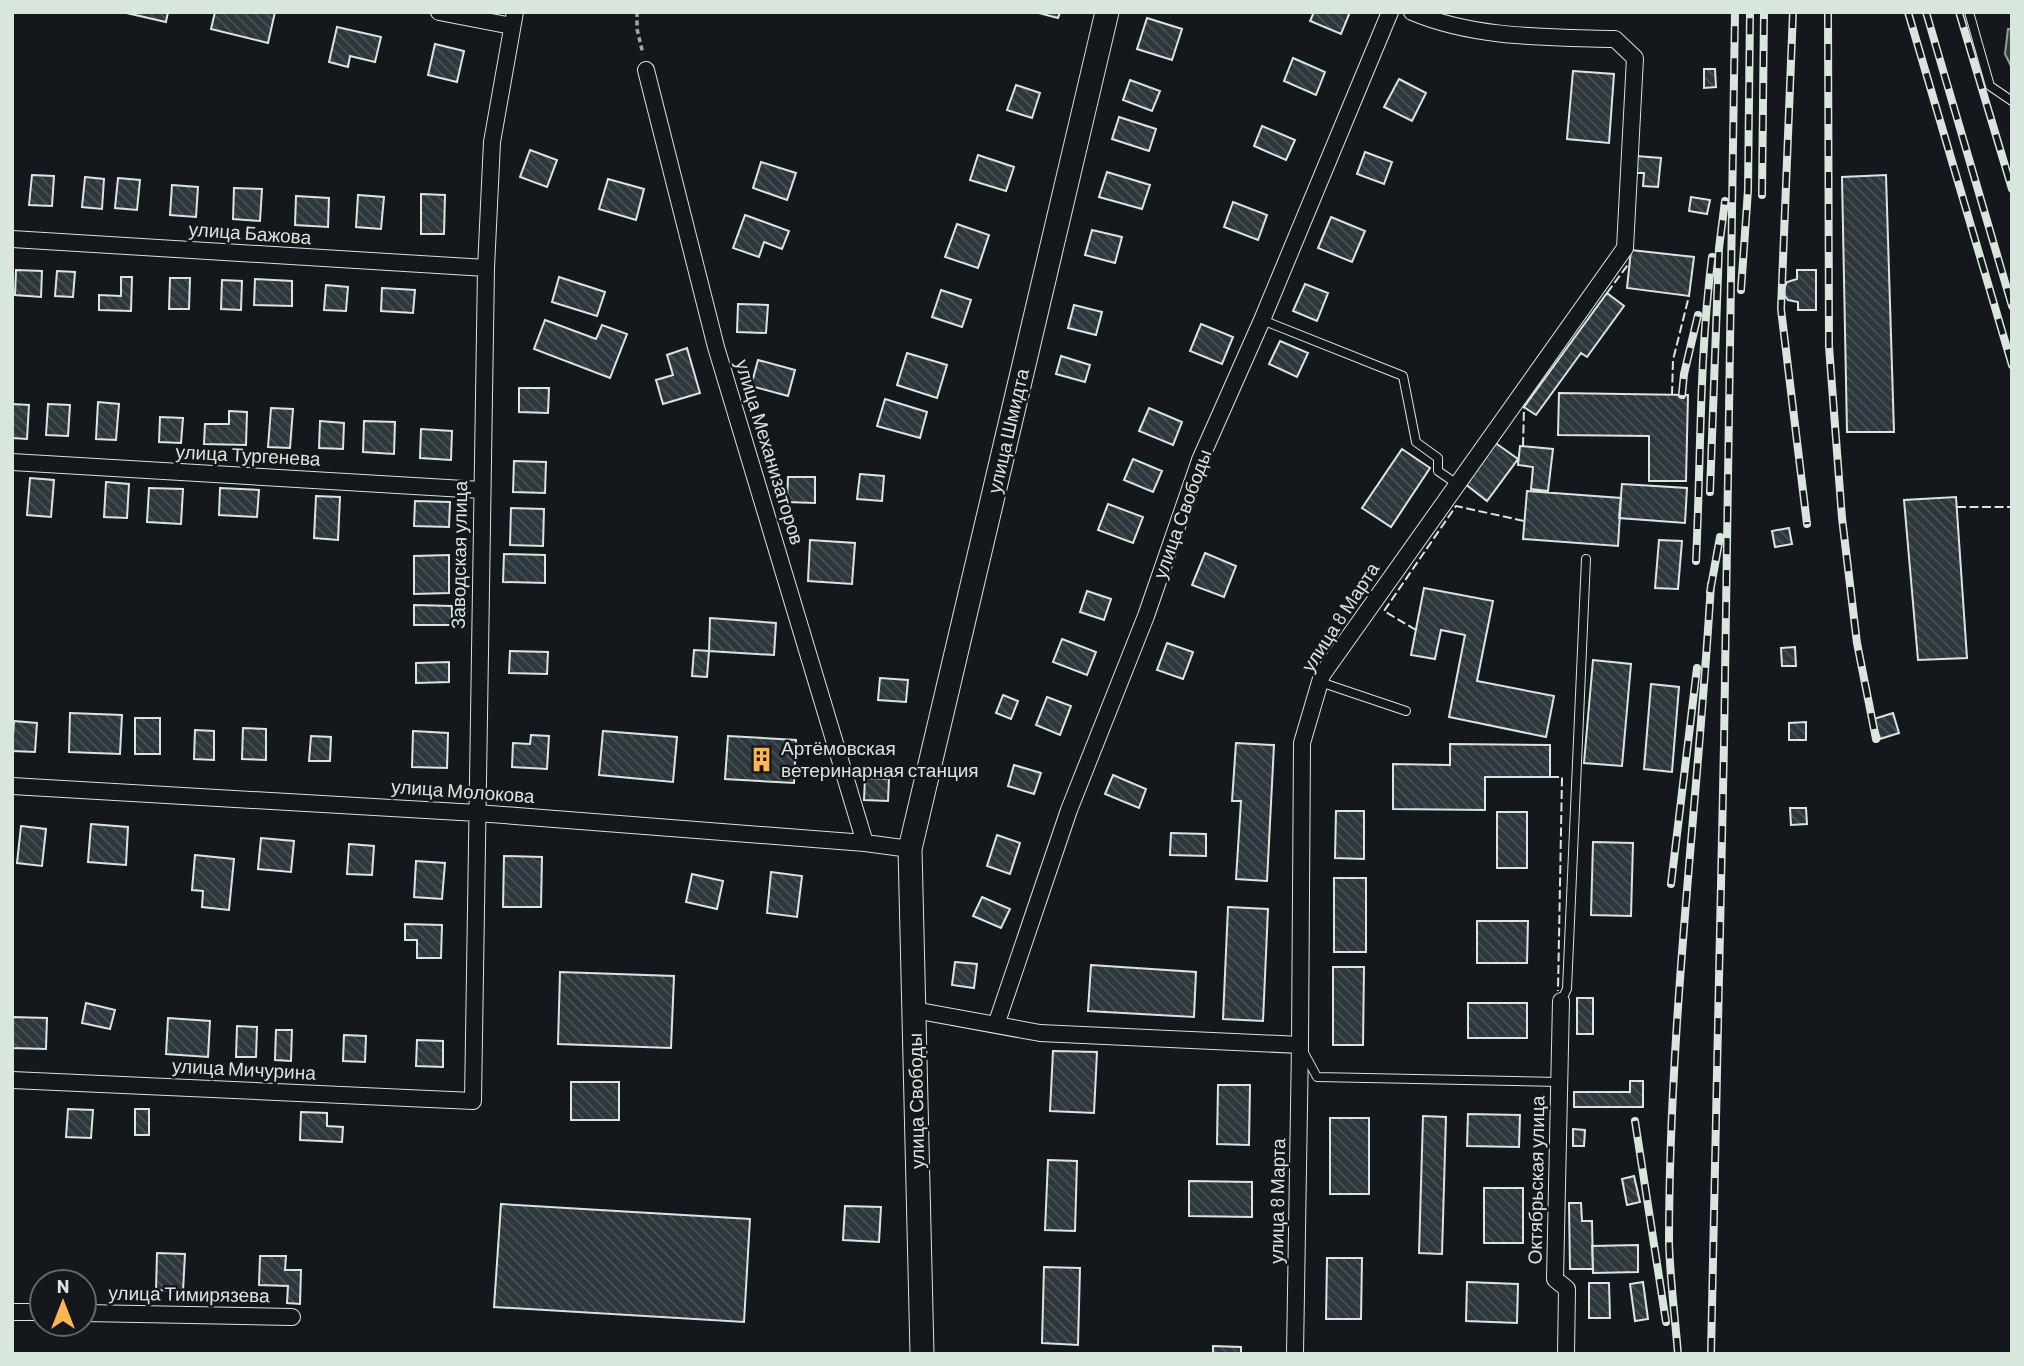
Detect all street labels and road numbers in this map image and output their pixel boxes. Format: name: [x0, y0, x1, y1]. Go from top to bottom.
street label: улица Бажова: [188, 217, 313, 248]
street label: улица Механизаторов: [731, 357, 810, 547]
street label: улица Шмидта: [982, 366, 1033, 495]
street label: улица Тургенева: [175, 439, 321, 470]
street label: улица Свободы: [1147, 446, 1216, 582]
street label: Заводская улица: [446, 480, 471, 629]
street label: улица 8 Марта: [1296, 557, 1384, 676]
street label: улица Молокова: [391, 774, 536, 807]
street label: улица Свободы: [903, 1033, 928, 1169]
street label: улица Мичурина: [172, 1053, 317, 1084]
street label: Октябрьская улица: [1523, 1095, 1548, 1265]
street label: улица 8 Марта: [1264, 1138, 1289, 1264]
street label: улица Тимирязева: [108, 1281, 270, 1306]

